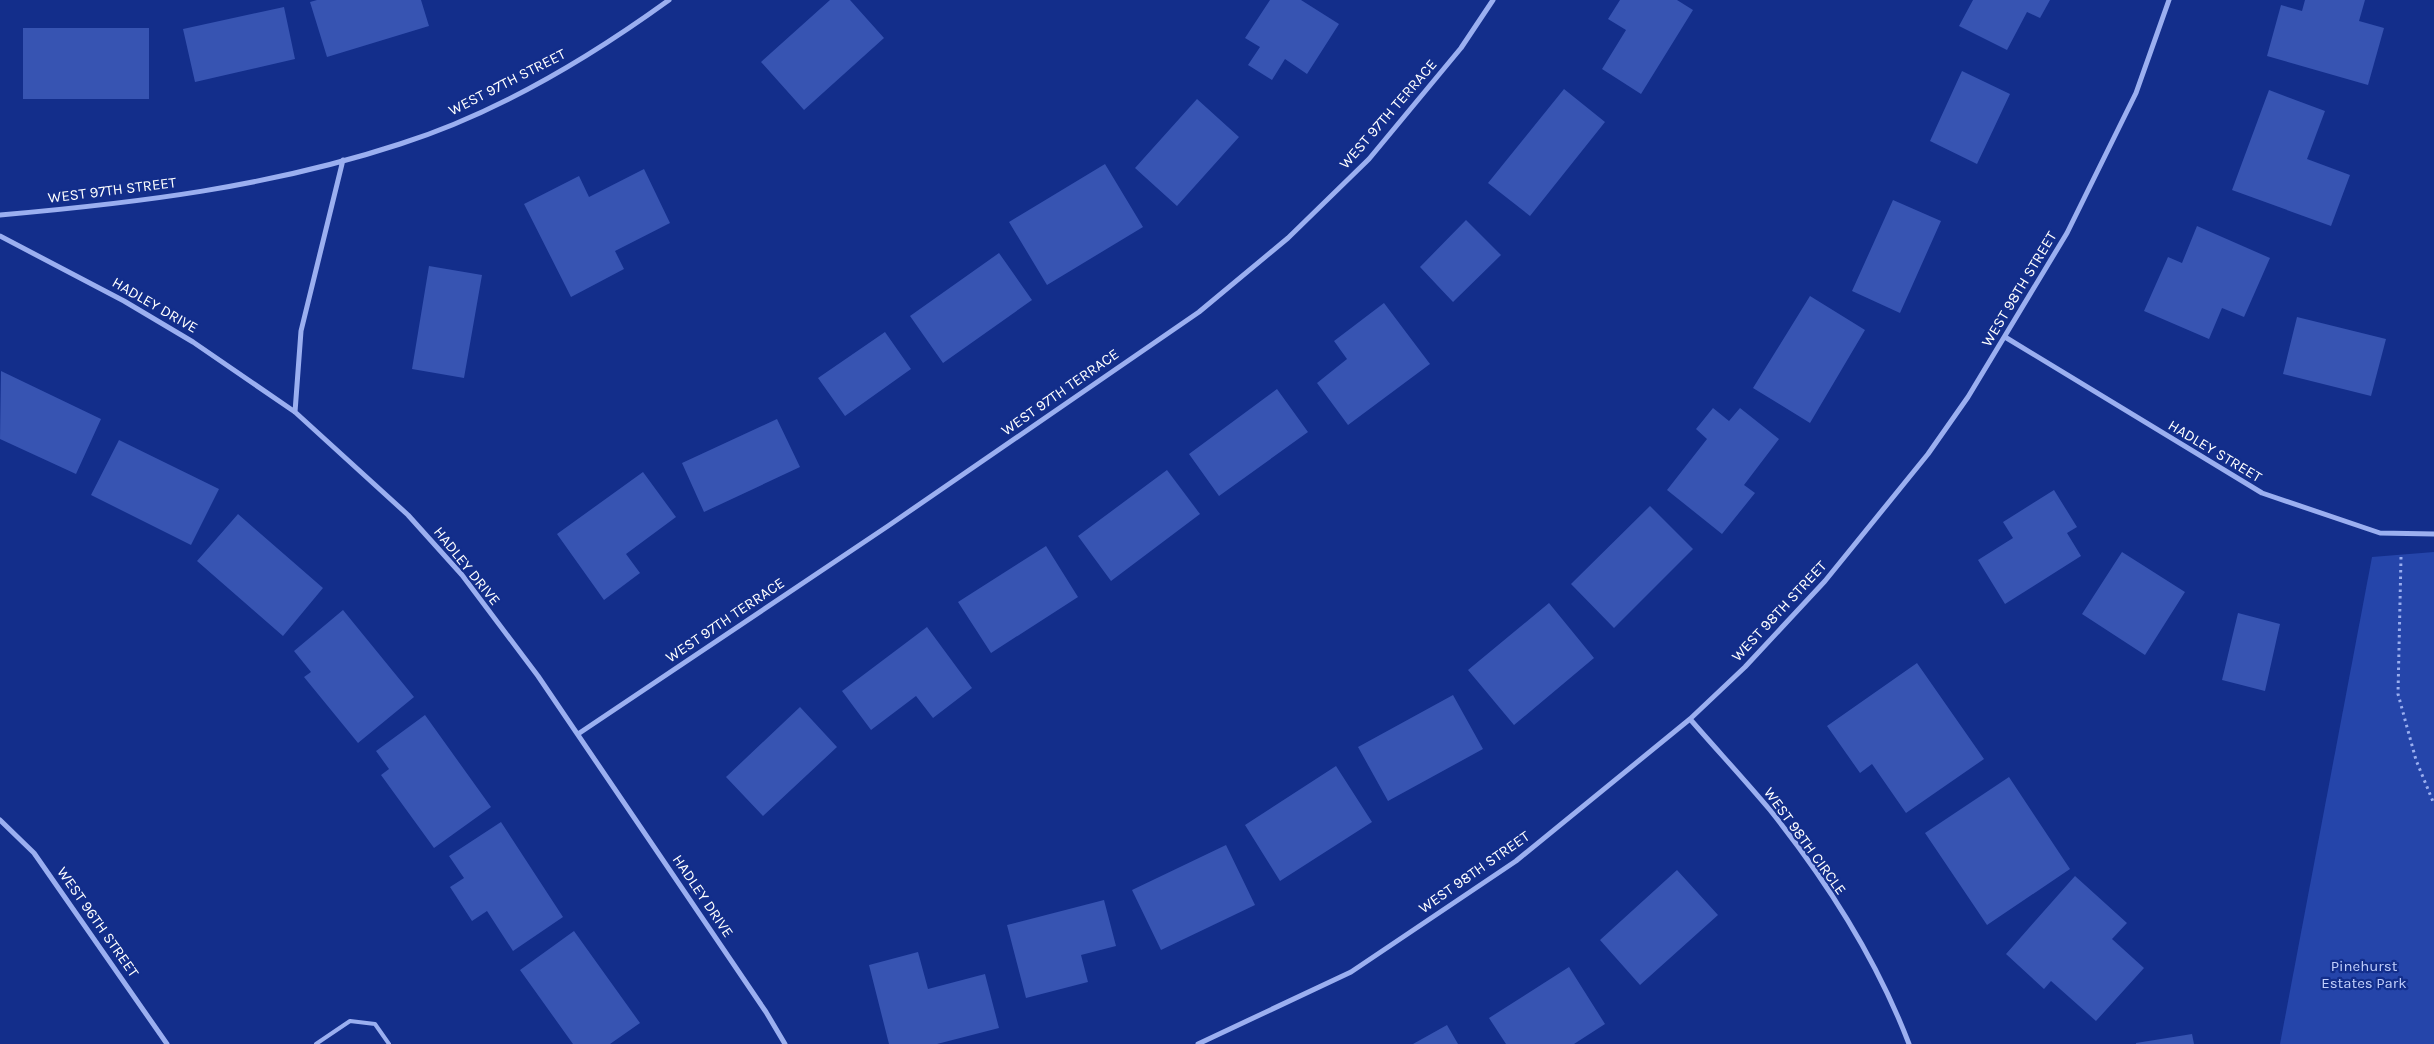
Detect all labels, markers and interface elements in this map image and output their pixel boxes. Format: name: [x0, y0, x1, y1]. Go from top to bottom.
street label: WEST 97TH STREET: [445, 44, 569, 119]
street label: WEST 97TH TERRACE: [1335, 56, 1441, 172]
street label: WEST 97TH STREET: [47, 173, 178, 207]
street label: WEST 98TH STREET: [1978, 228, 2061, 350]
street label: HADLEY DRIVE: [109, 273, 201, 337]
street label: WEST 97TH TERRACE: [998, 345, 1122, 439]
street label: HADLEY STREET: [2165, 416, 2265, 486]
street label: HADLEY DRIVE: [430, 523, 504, 609]
street label: WEST 98TH STREET: [1728, 557, 1831, 665]
street label: WEST 97TH TERRACE: [662, 574, 788, 666]
street label: WEST 98TH CIRCLE: [1760, 784, 1850, 898]
street label: WEST 98TH STREET: [1415, 827, 1533, 917]
street label: HADLEY DRIVE: [669, 851, 737, 941]
street label: WEST 96TH STREET: [53, 863, 143, 981]
park label: Pinehurst Estates Park: [2321, 957, 2407, 992]

